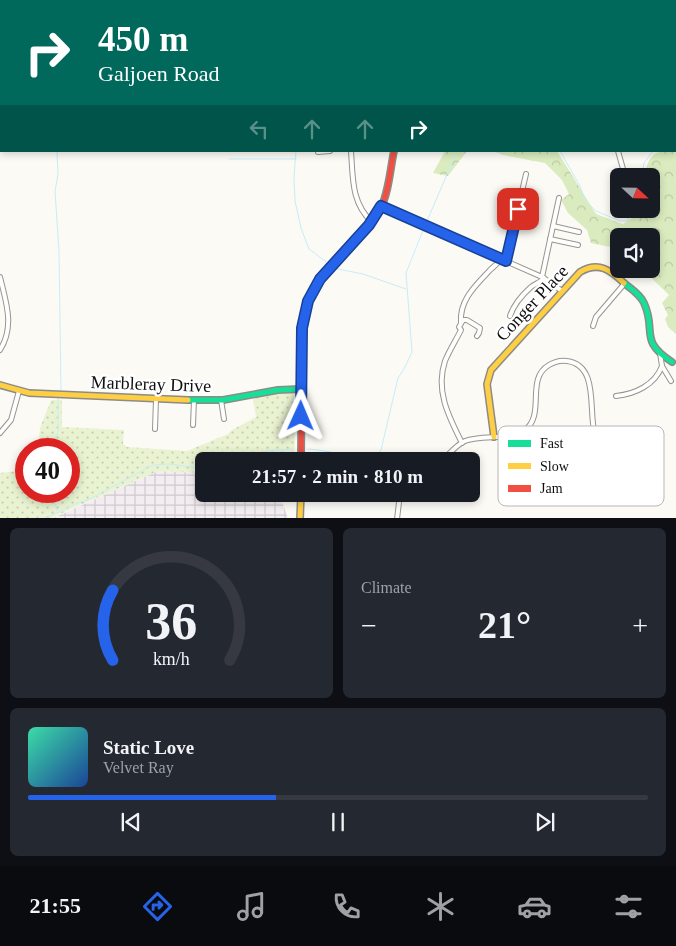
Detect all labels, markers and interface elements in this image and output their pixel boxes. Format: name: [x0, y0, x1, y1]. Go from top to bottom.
icon: right: [15, 20, 80, 85]
text: 450 m: [98, 20, 188, 59]
text: Galjoen Road: [98, 61, 220, 86]
icon: left: [245, 115, 273, 143]
icon: ahead: [298, 115, 326, 143]
icon: ahead: [351, 115, 379, 143]
icon: right: [404, 115, 432, 143]
north arrow: [610, 168, 660, 218]
map controls: [610, 168, 660, 278]
pin: [497, 188, 539, 230]
icon: arrive: [504, 195, 532, 223]
button: sound: [610, 228, 660, 278]
street label: Conger Place: [492, 261, 572, 345]
street label: Marbleray Drive: [90, 372, 212, 396]
position arrow: [274, 389, 326, 441]
legend: [498, 426, 664, 506]
text: Fast: [540, 436, 563, 451]
speed limit sign: 40: [15, 438, 80, 503]
text: Slow: [540, 459, 570, 474]
text: 21:57 · 2 min · 810 m: [252, 466, 423, 487]
text: Jam: [540, 481, 563, 496]
text: Climate: [361, 579, 412, 596]
text: 36: [146, 593, 198, 650]
text: 21°: [478, 604, 531, 646]
text: −: [361, 610, 377, 641]
text: +: [632, 610, 648, 641]
text: km/h: [153, 649, 190, 669]
text: Static Love: [103, 737, 194, 758]
text: Velvet Ray: [103, 759, 174, 776]
icon: previous: [117, 808, 145, 836]
icon: pause: [324, 808, 352, 836]
icon: next: [531, 808, 559, 836]
icon: directions: [140, 889, 175, 924]
icon: music: [234, 889, 269, 924]
icon: phone: [329, 889, 364, 924]
icon: climate: [423, 889, 458, 924]
icon: car: [517, 889, 552, 924]
icon: filters: [611, 889, 646, 924]
text: 21:55: [30, 893, 81, 918]

